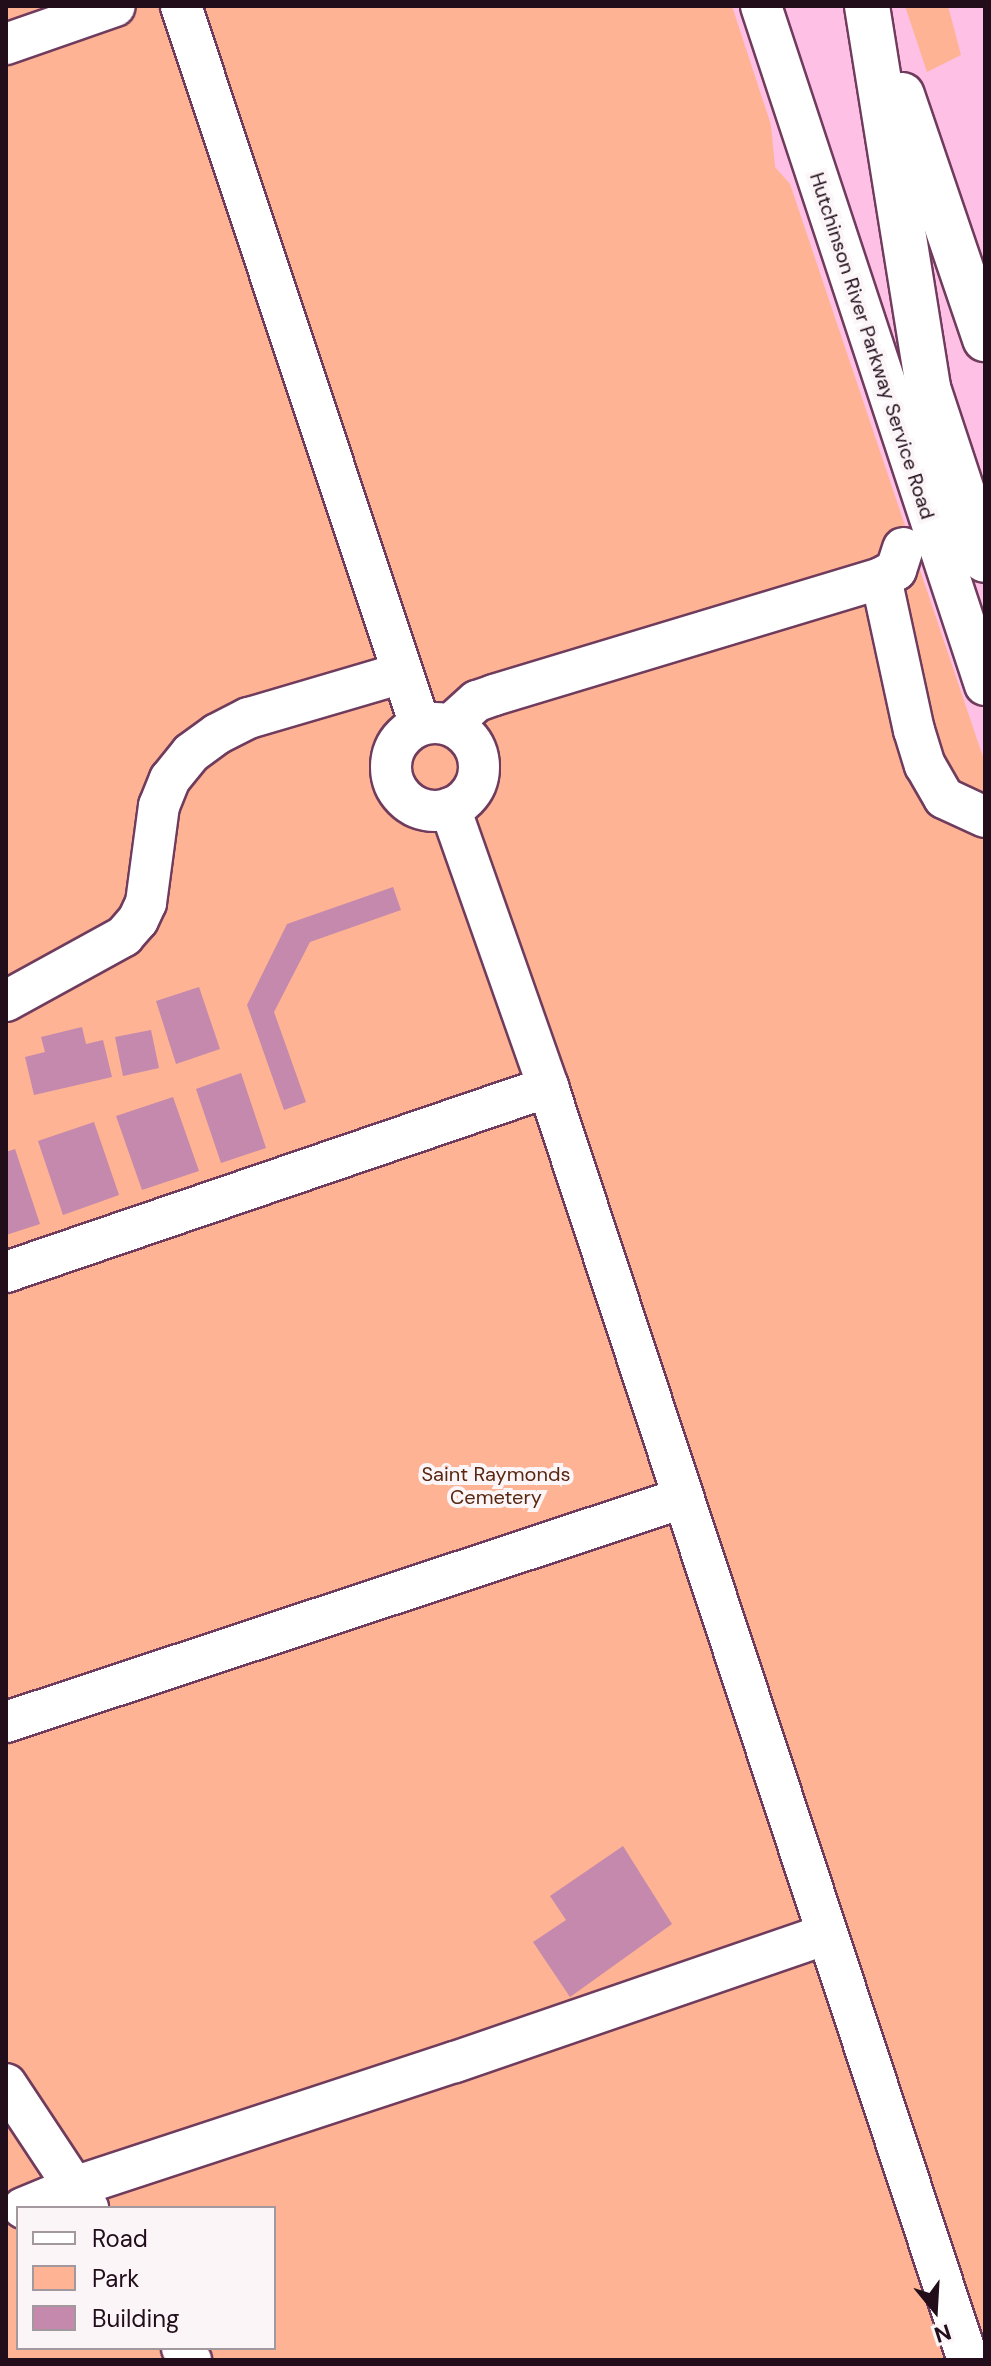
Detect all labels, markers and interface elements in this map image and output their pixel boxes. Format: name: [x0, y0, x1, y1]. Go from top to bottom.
street label: Hutchinson River Parkway Service Road: [804, 170, 940, 522]
park label: Saint Raymonds Cemetery: [422, 1462, 570, 1509]
legend: [16, 2206, 276, 2350]
text: Road: [92, 2223, 148, 2254]
text: Park: [92, 2263, 139, 2294]
north arrow: [895, 2270, 975, 2350]
text: Building: [92, 2303, 179, 2334]
text: N: [930, 2317, 955, 2350]

